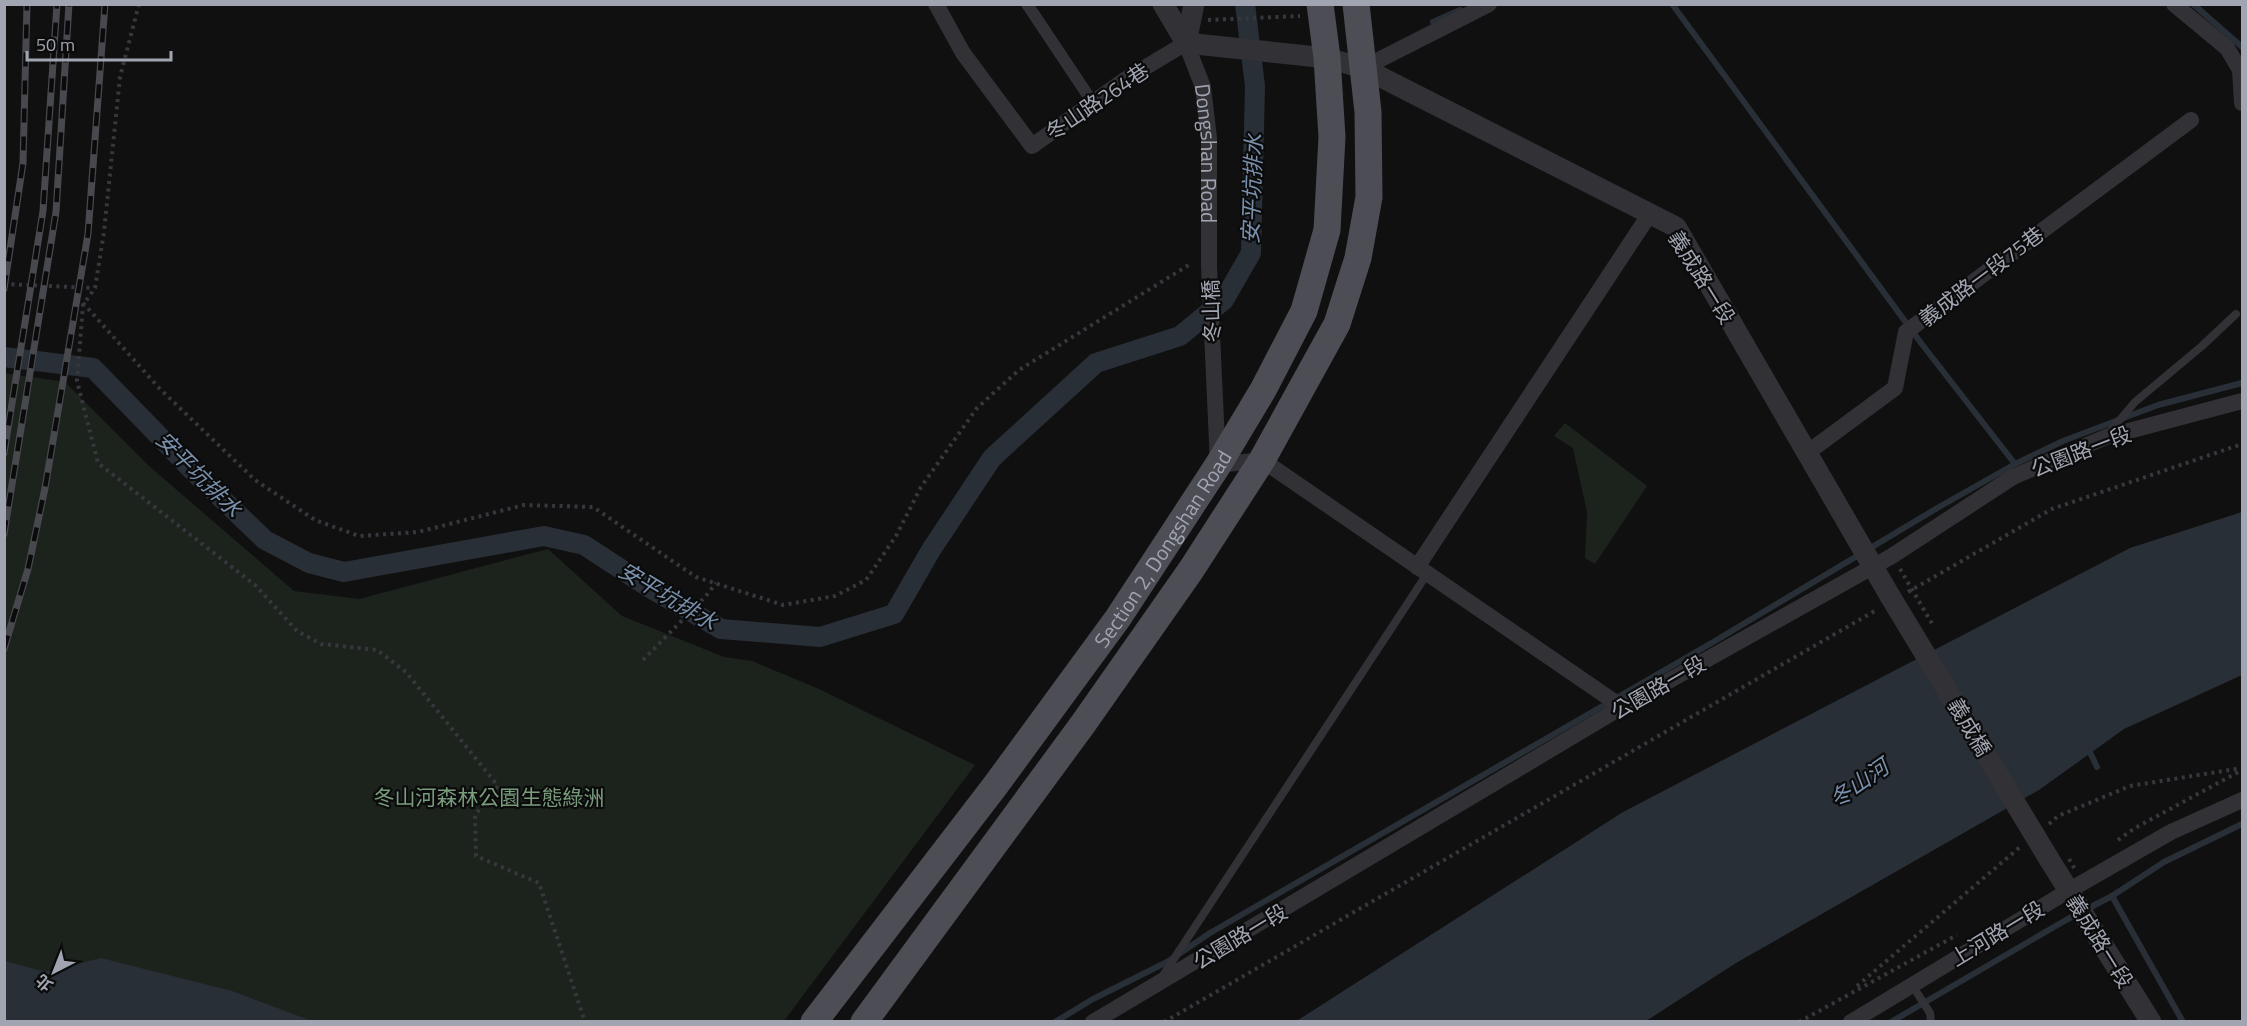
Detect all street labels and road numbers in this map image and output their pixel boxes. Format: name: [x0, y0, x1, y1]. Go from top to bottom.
street label: 冬山路264巷: [1039, 54, 1155, 148]
street label: Dongshan Road: [1187, 82, 1225, 223]
street label: 義成路一段75巷: [1912, 218, 2050, 334]
street label: 義成路一段: [1661, 224, 1743, 330]
street label: 冬山橋: [1194, 279, 1228, 343]
street label: 公園路一段: [2026, 417, 2136, 485]
street label: Section 2, Dongshan Road: [1086, 444, 1239, 654]
street label: 公園路一段: [1605, 647, 1711, 727]
street label: 義成橋: [1940, 692, 2000, 762]
street label: 義成路一段: [2059, 888, 2141, 994]
street label: 上河路一段: [1944, 892, 2050, 974]
street label: 公園路一段: [1187, 895, 1293, 977]

